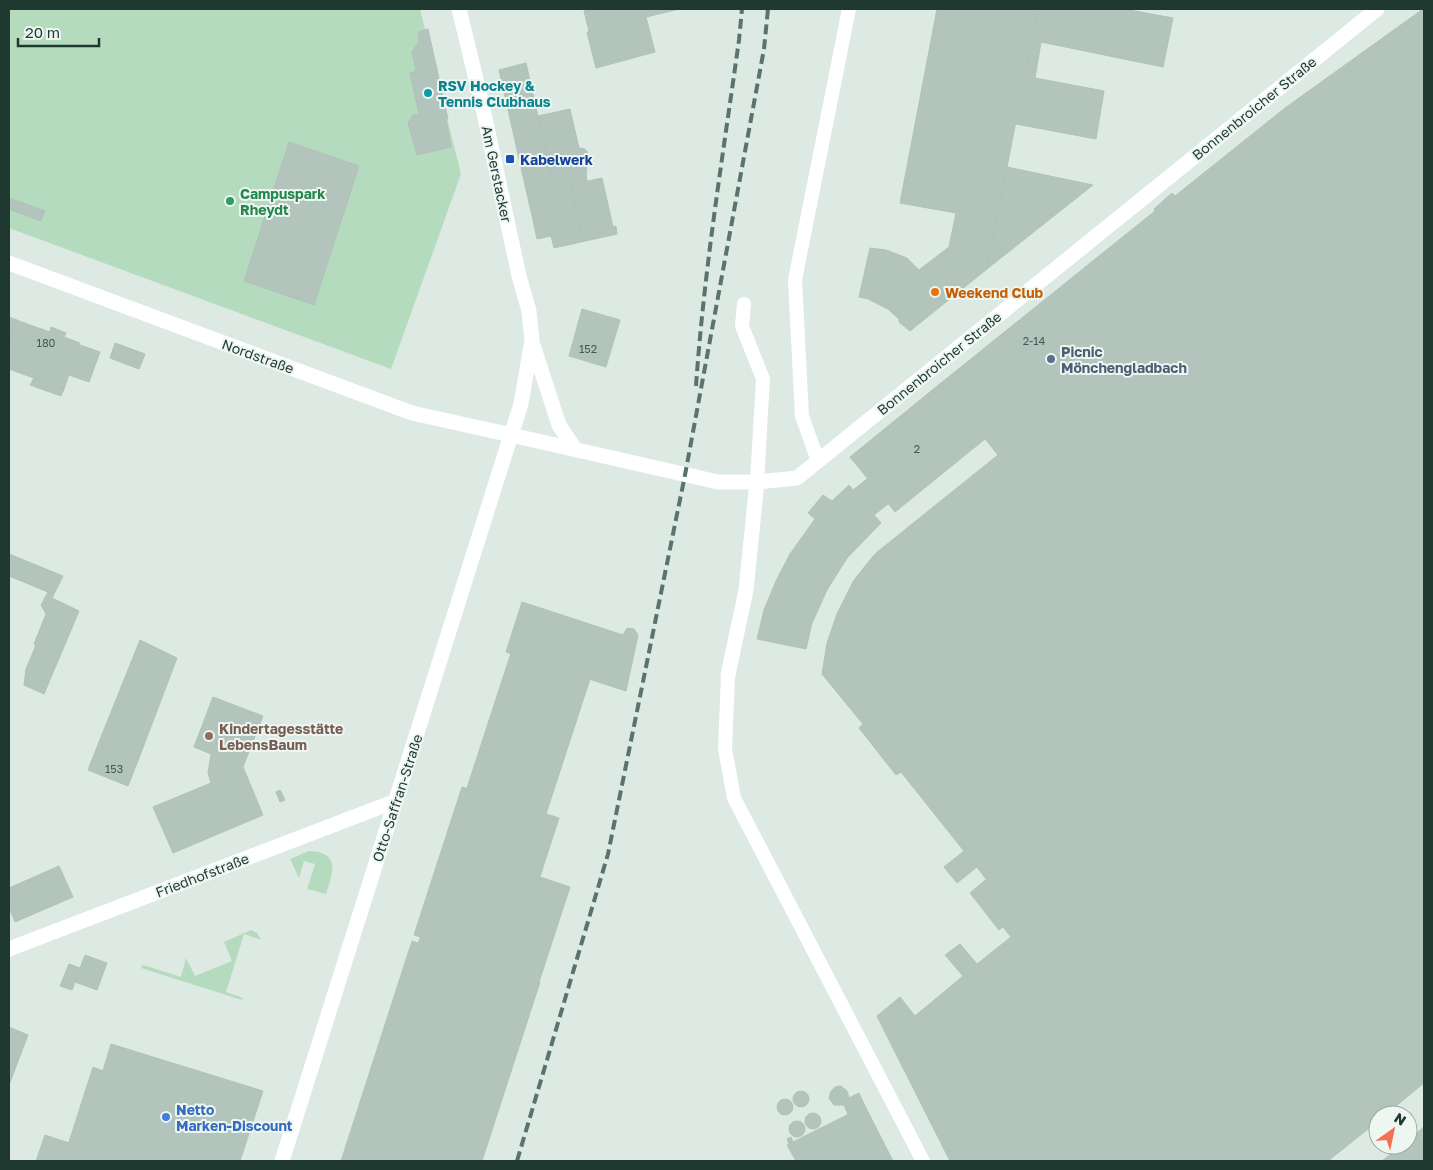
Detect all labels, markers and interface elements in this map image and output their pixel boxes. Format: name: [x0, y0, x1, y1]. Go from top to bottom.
scale bar: [18, 15, 99, 47]
text: 20 m: [25, 23, 60, 41]
street label: Bonnenbroicher Straße: [1188, 53, 1320, 163]
place label: RSV Hockey & Tennis Clubhaus: [438, 77, 551, 110]
marker: RSV Hockey & Tennis Clubhaus: [422, 87, 434, 99]
street label: Am Gerstacker: [478, 124, 516, 224]
place label: Kabelwerk: [520, 151, 593, 168]
marker: Kabelwerk: [504, 153, 516, 165]
place label: Campuspark Rheydt: [240, 185, 325, 218]
marker: Campuspark Rheydt: [224, 195, 236, 207]
place label: Weekend Club: [945, 284, 1043, 301]
marker: Weekend Club: [929, 286, 941, 298]
street label: Bonnenbroicher Straße: [873, 308, 1005, 418]
house number: 2-14: [1023, 334, 1046, 347]
street label: Nordstraße: [220, 335, 296, 377]
house number: 180: [37, 336, 56, 349]
house number: 152: [579, 342, 597, 355]
place label: Picnic Mönchengladbach: [1061, 343, 1187, 376]
marker: Picnic Mönchengladbach: [1045, 353, 1057, 365]
house number: 2: [914, 442, 920, 455]
place label: Kindertagesstätte LebensBaum: [219, 720, 343, 753]
marker: Kindertagesstätte LebensBaum: [203, 730, 215, 742]
street label: Otto-Saffran-Straße: [368, 732, 426, 864]
house number: 153: [105, 762, 123, 775]
street label: Friedhofstraße: [153, 849, 251, 901]
place label: Netto Marken-Discount: [176, 1101, 293, 1134]
north arrow: [1368, 1105, 1418, 1155]
text: N: [1391, 1109, 1409, 1129]
marker: Netto Marken-Discount: [160, 1111, 172, 1123]

